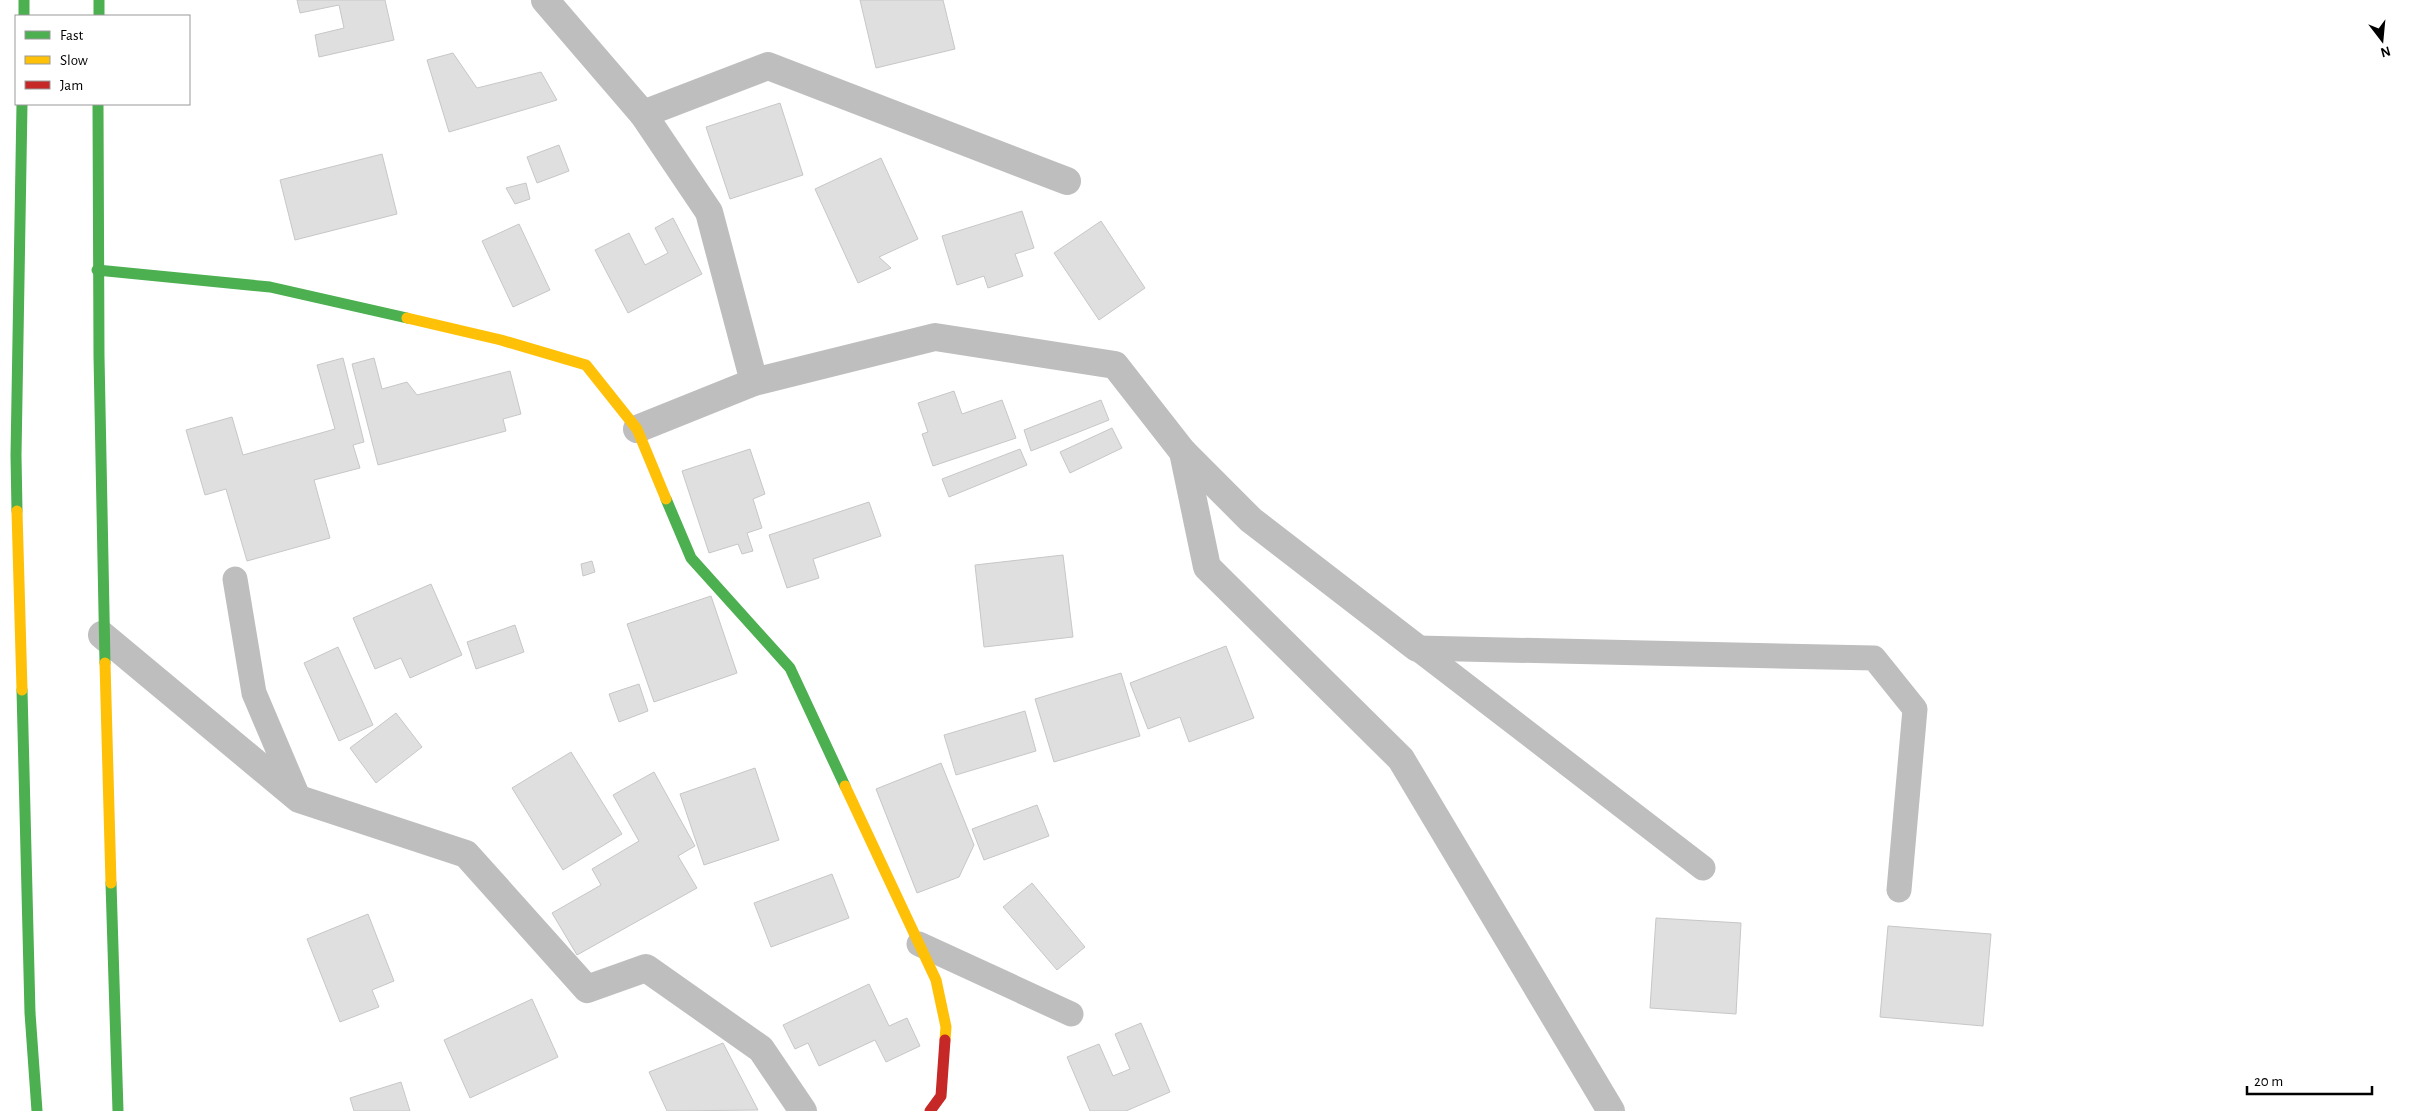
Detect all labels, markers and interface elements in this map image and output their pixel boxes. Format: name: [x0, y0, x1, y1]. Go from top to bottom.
legend: [15, 15, 190, 105]
north arrow: [2357, 15, 2407, 65]
text: Fast: [60, 28, 84, 43]
text: N: [2379, 43, 2392, 60]
text: Slow: [60, 53, 88, 68]
text: Jam: [60, 78, 83, 93]
scale bar: [2247, 1064, 2372, 1096]
text: 20 m: [2254, 1074, 2283, 1089]

